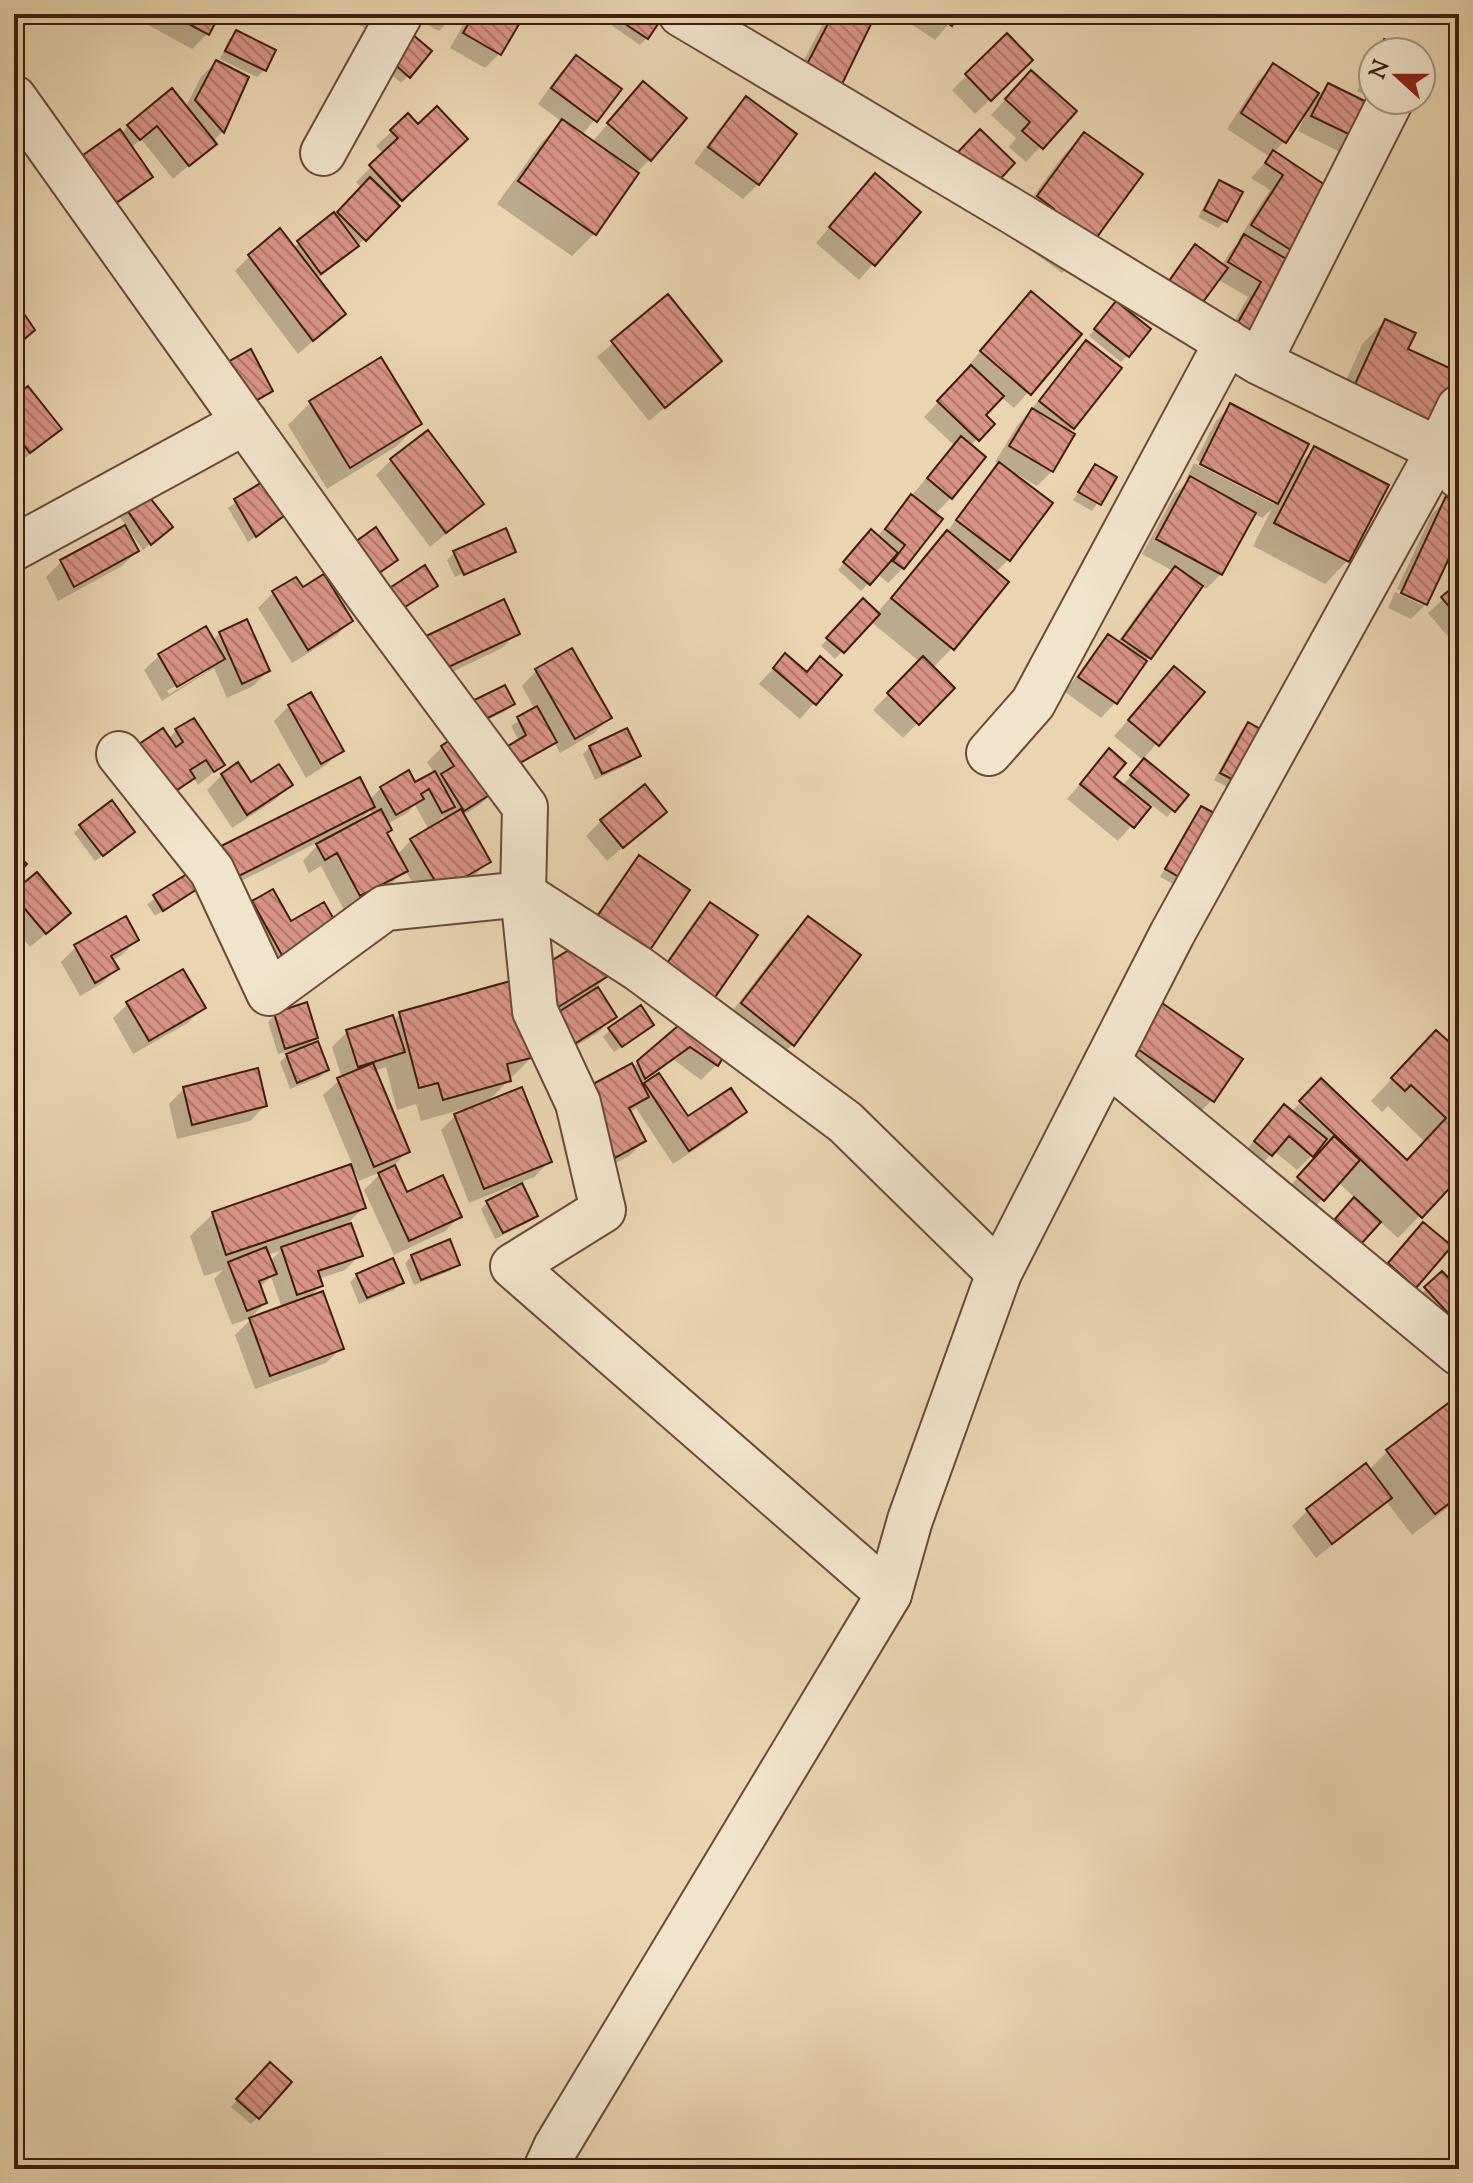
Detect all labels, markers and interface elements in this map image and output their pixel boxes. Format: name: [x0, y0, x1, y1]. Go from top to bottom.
north arrow: [1357, 36, 1437, 116]
text: N: [1363, 56, 1399, 84]

